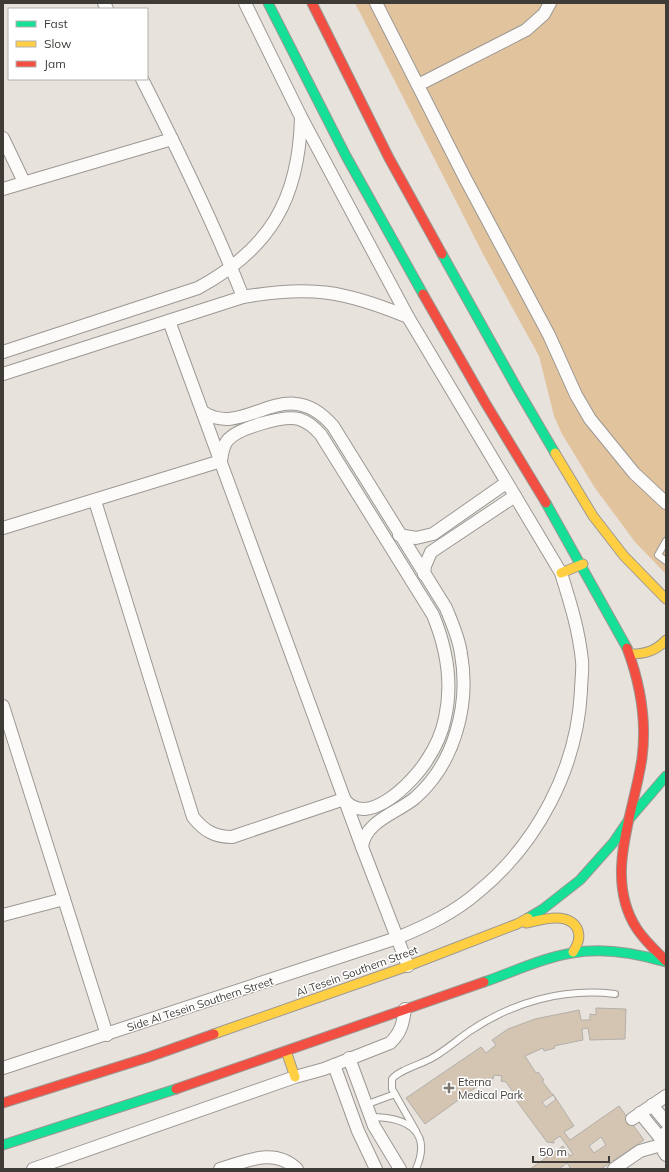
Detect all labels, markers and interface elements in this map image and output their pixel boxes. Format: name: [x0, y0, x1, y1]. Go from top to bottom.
legend: [8, 8, 148, 80]
text: Fast: [44, 16, 68, 31]
text: Slow: [44, 36, 72, 51]
text: Jam: [44, 56, 66, 71]
street label: Al Tesein Southern Street: [294, 942, 420, 1000]
street label: Side Al Tesein Southern Street: [125, 974, 275, 1034]
place label: Eterna Medical Park: [458, 1075, 524, 1102]
marker: Eterna Medical Park: [443, 1082, 455, 1094]
scale bar: [533, 1138, 609, 1164]
text: 50 m: [539, 1144, 567, 1159]

